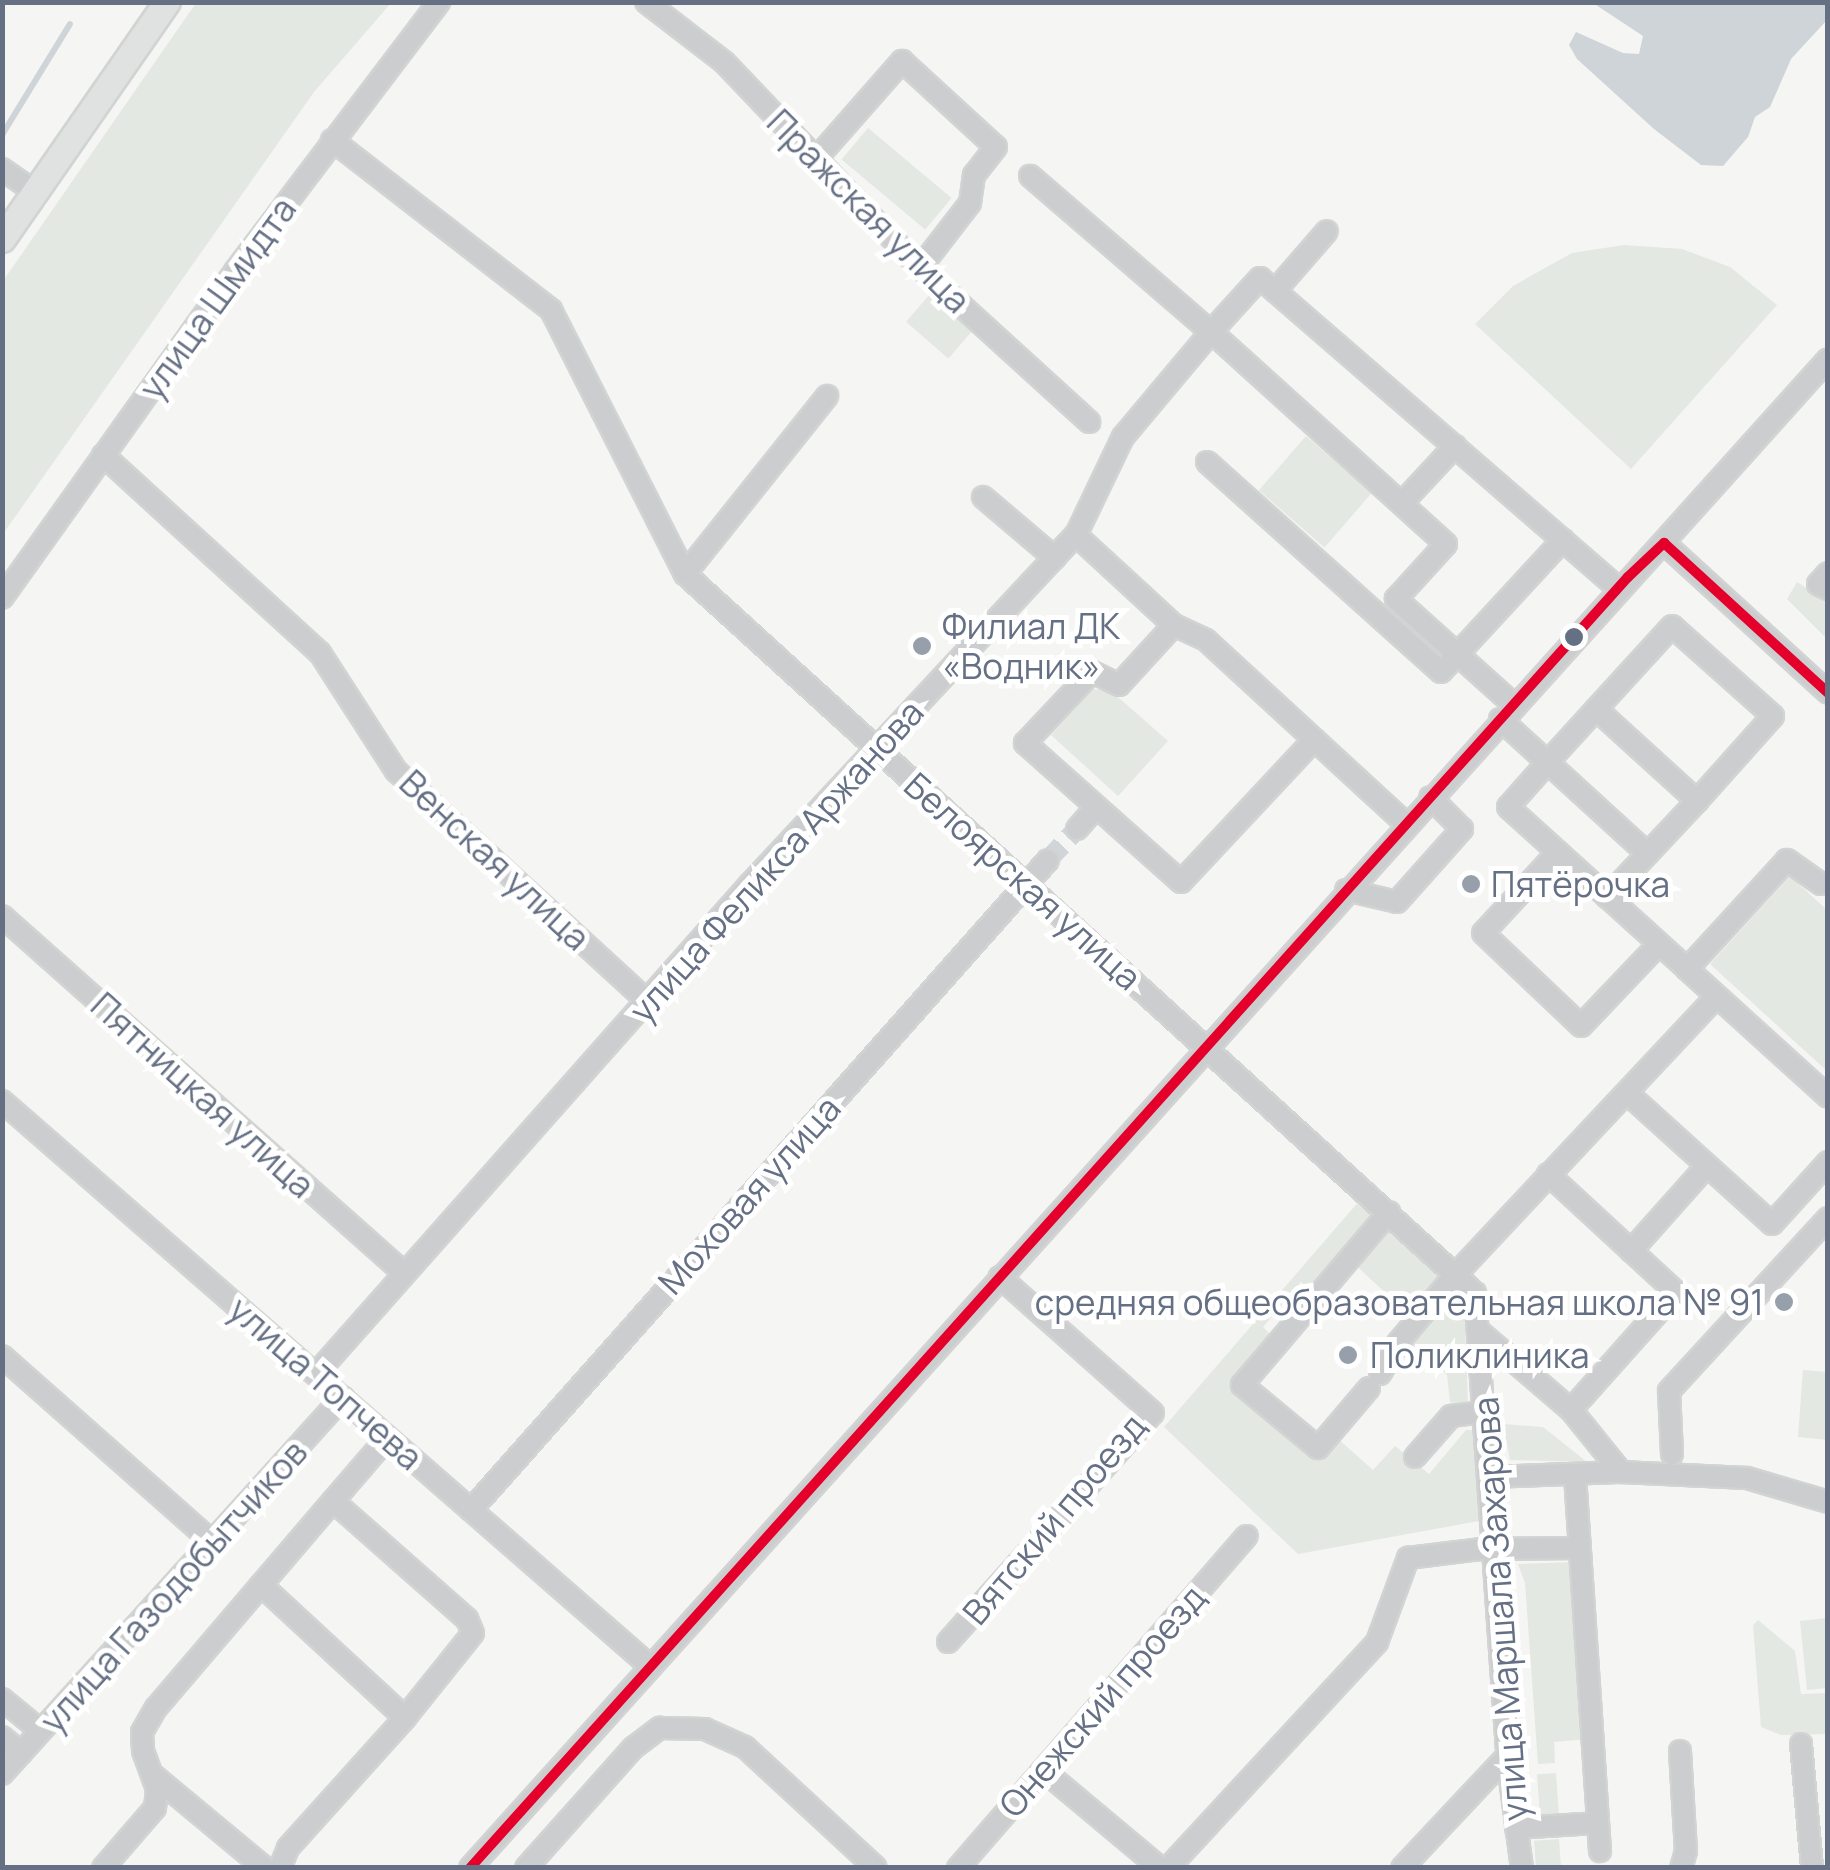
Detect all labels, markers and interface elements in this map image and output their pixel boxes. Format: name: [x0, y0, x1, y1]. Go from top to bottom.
street label: Пражская улица: [759, 101, 979, 321]
street label: улица Шмидта: [130, 189, 304, 407]
place label: Филиал ДК «Водник»: [942, 605, 1120, 687]
unlabelled marker: [1564, 627, 1584, 647]
marker: Филиал ДК «Водник»: [911, 635, 933, 657]
street label: улица Феликса Аржанова: [620, 691, 932, 1031]
street label: Венская улица: [391, 761, 599, 959]
street label: Белоярская улица: [896, 764, 1150, 998]
place label: Пятёрочка: [1491, 863, 1670, 905]
marker: Пятёрочка: [1460, 873, 1482, 895]
street label: Пятницкая улица: [83, 984, 323, 1206]
street label: Моховая улица: [649, 1087, 849, 1303]
place label: средняя общеобразовательная школа № 91: [1035, 1281, 1764, 1323]
street label: улица Топчева: [221, 1288, 431, 1478]
marker: средняя общеобразовательная школа № 91: [1773, 1291, 1795, 1313]
place label: Поликлиника: [1370, 1334, 1589, 1376]
marker: Поликлиника: [1335, 1342, 1361, 1368]
street label: улица Маршала Захарова: [1464, 1395, 1536, 1823]
street label: Вятский проезд: [954, 1405, 1154, 1633]
street label: улица Газодобытчиков: [31, 1431, 315, 1741]
street label: Онежский проезд: [990, 1577, 1214, 1825]

